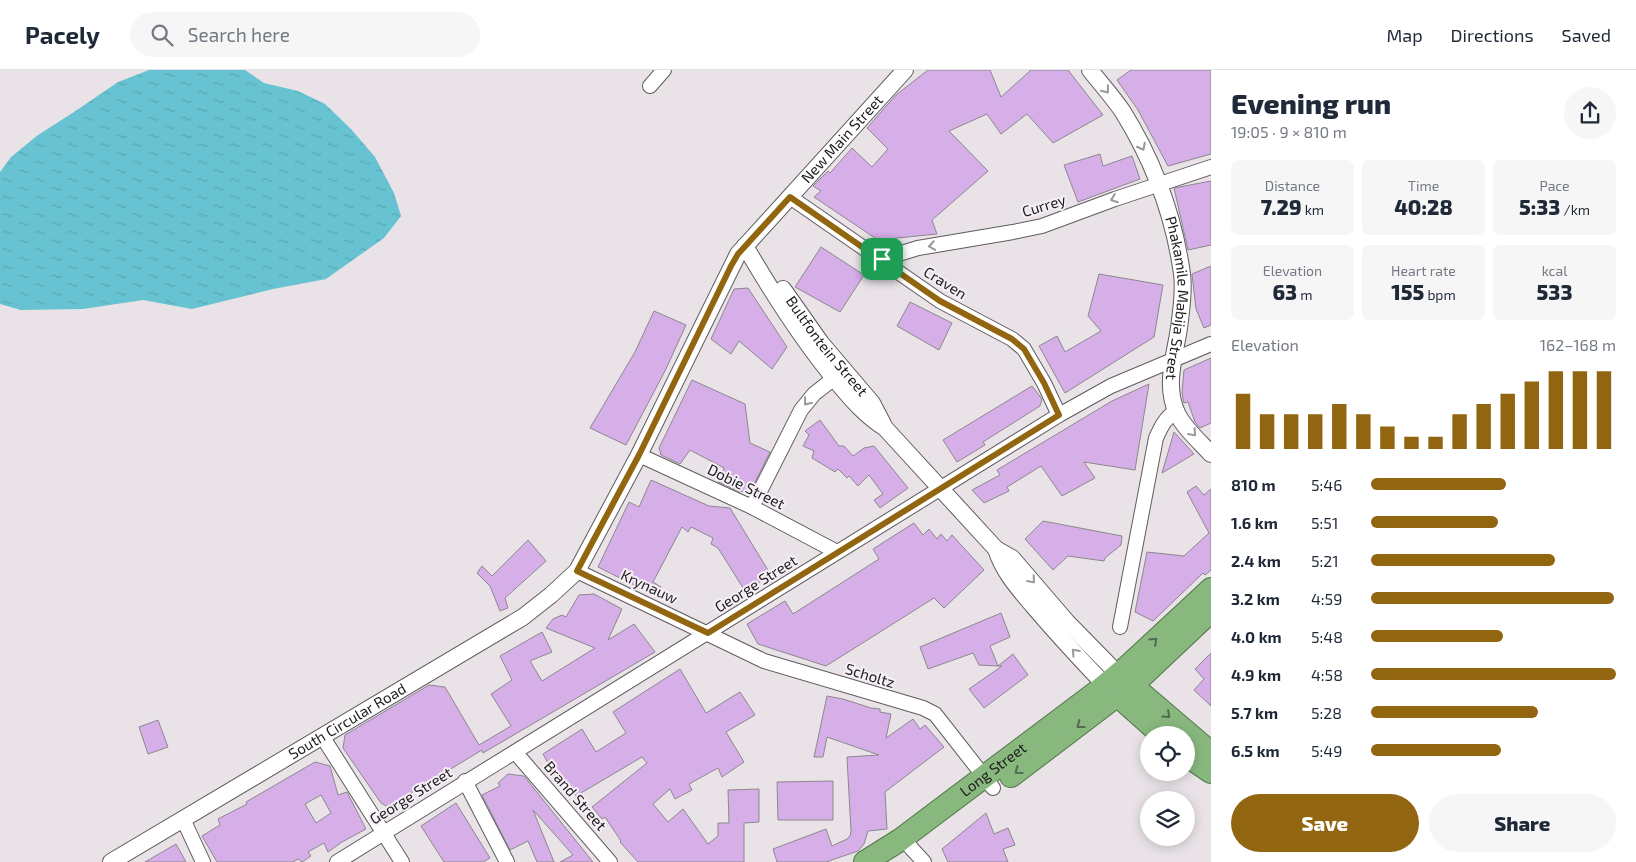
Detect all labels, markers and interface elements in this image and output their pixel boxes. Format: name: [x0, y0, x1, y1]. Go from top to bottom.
search box: [130, 12, 480, 57]
text: Pacely: [25, 20, 100, 49]
icon: search: [148, 21, 176, 49]
text: Search here: [188, 23, 290, 46]
text: Map: [1386, 24, 1423, 46]
text: Directions: [1451, 24, 1534, 46]
text: Saved: [1562, 24, 1611, 46]
one-way arrow: [1100, 84, 1109, 94]
text: Evening run: [1231, 86, 1391, 120]
button: share: [1564, 87, 1616, 139]
street label: New Main Street: [797, 90, 886, 186]
text: 19:05 · 9 × 810 m: [1231, 122, 1347, 141]
one-way arrow: [1136, 141, 1146, 150]
text: Distance: [1265, 177, 1320, 194]
text: Time: [1408, 177, 1439, 194]
text: Pace: [1539, 177, 1570, 194]
street label: Currey: [1020, 190, 1068, 220]
one-way arrow: [1110, 193, 1119, 203]
text: 7.29: [1261, 194, 1302, 219]
text: 40:28: [1394, 194, 1453, 219]
text: 5:33: [1519, 194, 1560, 219]
text: km: [1302, 201, 1324, 218]
text: /km: [1560, 201, 1590, 218]
street label: Phakamile Mabija Street: [1162, 214, 1193, 381]
pin: [861, 238, 903, 280]
one-way arrow: [927, 240, 936, 250]
icon: arrive: [868, 245, 896, 273]
street label: Craven: [921, 262, 970, 302]
text: Elevation: [1263, 262, 1322, 279]
text: Heart rate: [1391, 262, 1456, 279]
text: kcal: [1542, 262, 1567, 279]
text: 63: [1272, 279, 1297, 304]
text: 155: [1391, 279, 1424, 304]
text: 533: [1537, 279, 1572, 304]
text: m: [1297, 286, 1313, 303]
text: bpm: [1424, 286, 1456, 303]
street label: Bultfontein Street: [783, 292, 872, 399]
text: Elevation: [1231, 335, 1299, 354]
text: 162–168 m: [1540, 335, 1616, 354]
one-way arrow: [805, 396, 813, 405]
one-way arrow: [1187, 427, 1195, 436]
street label: Dobie Street: [705, 460, 788, 513]
text: 810 m: [1231, 475, 1276, 494]
text: 5:46: [1311, 475, 1342, 494]
text: 1.6 km: [1231, 513, 1278, 532]
text: 5:51: [1311, 513, 1338, 532]
street label: George Street: [711, 551, 800, 616]
text: 2.4 km: [1231, 551, 1281, 570]
text: 5:21: [1311, 551, 1339, 570]
street label: Krynauw: [618, 565, 681, 607]
one-way arrow: [1027, 575, 1036, 584]
text: 3.2 km: [1231, 589, 1280, 608]
text: 4:59: [1311, 589, 1342, 608]
text: 4.0 km: [1231, 627, 1282, 646]
text: 5:48: [1311, 627, 1343, 646]
one-way arrow: [1149, 638, 1158, 647]
one-way arrow: [1072, 649, 1081, 658]
street label: Scholtz: [843, 659, 897, 691]
text: 4.9 km: [1231, 665, 1281, 684]
text: 4:58: [1311, 665, 1343, 684]
street label: South Circular Road: [285, 679, 409, 762]
text: 5.7 km: [1231, 703, 1278, 722]
text: 5:28: [1311, 703, 1342, 722]
one-way arrow: [1161, 709, 1170, 718]
one-way arrow: [1076, 719, 1086, 728]
map controls: [1140, 726, 1195, 846]
button: locate: [1140, 726, 1195, 781]
street label: Long Street: [956, 738, 1030, 800]
text: 6.5 km: [1231, 741, 1280, 760]
text: 5:49: [1311, 741, 1342, 760]
street label: Brand Street: [541, 757, 611, 834]
street label: George Street: [366, 763, 455, 828]
one-way arrow: [1014, 765, 1023, 774]
button: layers: [1140, 791, 1195, 846]
button: Save: [1231, 794, 1419, 852]
button: Share: [1429, 794, 1616, 852]

